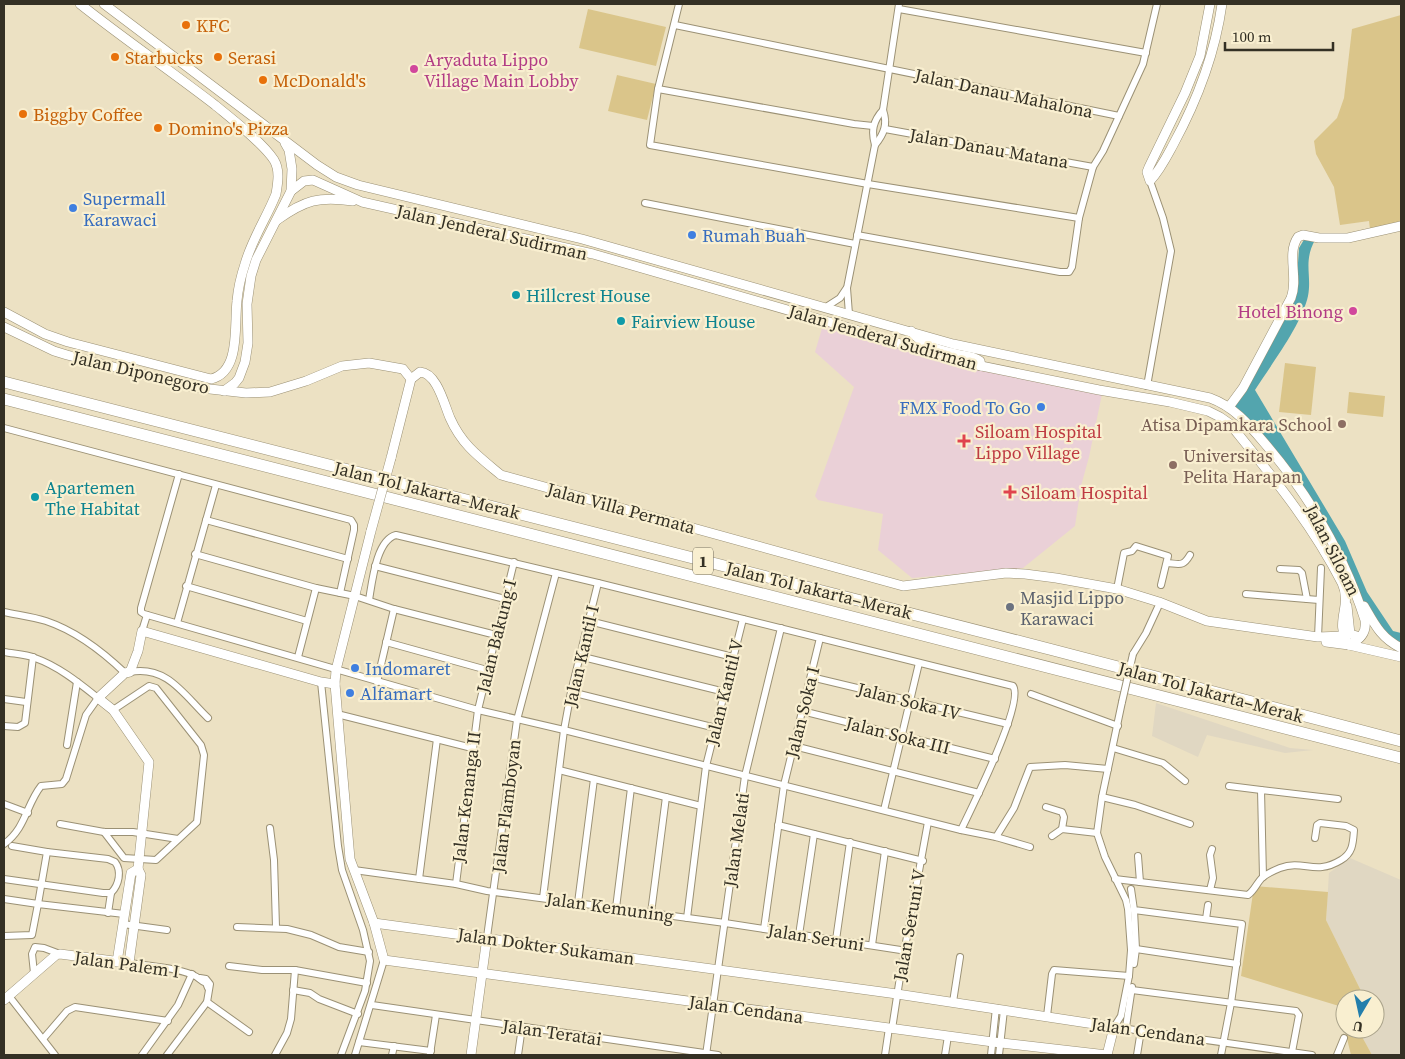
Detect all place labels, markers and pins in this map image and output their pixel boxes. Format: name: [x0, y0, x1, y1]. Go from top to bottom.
place label: KFC: [196, 13, 230, 38]
marker: KFC: [180, 19, 192, 31]
place label: Starbucks: [125, 45, 203, 70]
place label: Serasi: [228, 45, 276, 70]
place label: Aryaduta Lippo Village Main Lobby: [424, 47, 579, 93]
marker: Starbucks: [109, 51, 121, 63]
marker: Serasi: [212, 51, 224, 63]
marker: Aryaduta Lippo Village Main Lobby: [408, 63, 420, 75]
place label: McDonald's: [273, 68, 366, 93]
marker: McDonald's: [257, 74, 269, 86]
place label: Biggby Coffee: [33, 102, 143, 127]
marker: Biggby Coffee: [17, 108, 29, 120]
place label: Domino's Pizza: [168, 116, 290, 141]
marker: Domino's Pizza: [152, 122, 164, 134]
place label: Supermall Karawaci: [83, 186, 166, 232]
marker: Supermall Karawaci: [67, 202, 79, 214]
place label: Rumah Buah: [702, 223, 806, 248]
marker: Rumah Buah: [686, 229, 698, 241]
place label: Hillcrest House: [526, 283, 651, 308]
marker: Hillcrest House: [510, 289, 522, 301]
place label: Hotel Binong: [1237, 299, 1343, 324]
marker: Hotel Binong: [1347, 305, 1359, 317]
place label: Fairview House: [631, 309, 755, 334]
marker: Fairview House: [615, 315, 627, 327]
place label: FMX Food To Go: [899, 395, 1031, 420]
marker: FMX Food To Go: [1035, 401, 1047, 413]
place label: Atisa Dipamkara School: [1141, 412, 1332, 437]
marker: Atisa Dipamkara School: [1336, 418, 1348, 430]
place label: Siloam Hospital Lippo Village: [975, 419, 1102, 465]
marker: Siloam Hospital Lippo Village: [957, 434, 971, 448]
place label: Universitas Pelita Harapan: [1183, 443, 1302, 489]
marker: Universitas Pelita Harapan: [1167, 459, 1179, 471]
place label: Apartemen The Habitat: [45, 475, 140, 521]
place label: Siloam Hospital: [1021, 480, 1148, 505]
marker: Siloam Hospital: [1003, 485, 1017, 499]
marker: Apartemen The Habitat: [29, 491, 41, 503]
place label: Masjid Lippo Karawaci: [1020, 585, 1124, 631]
marker: Masjid Lippo Karawaci: [1004, 601, 1016, 613]
place label: Indomaret: [365, 656, 451, 681]
marker: Indomaret: [349, 662, 361, 674]
place label: Alfamart: [360, 681, 432, 706]
marker: Alfamart: [344, 687, 356, 699]

